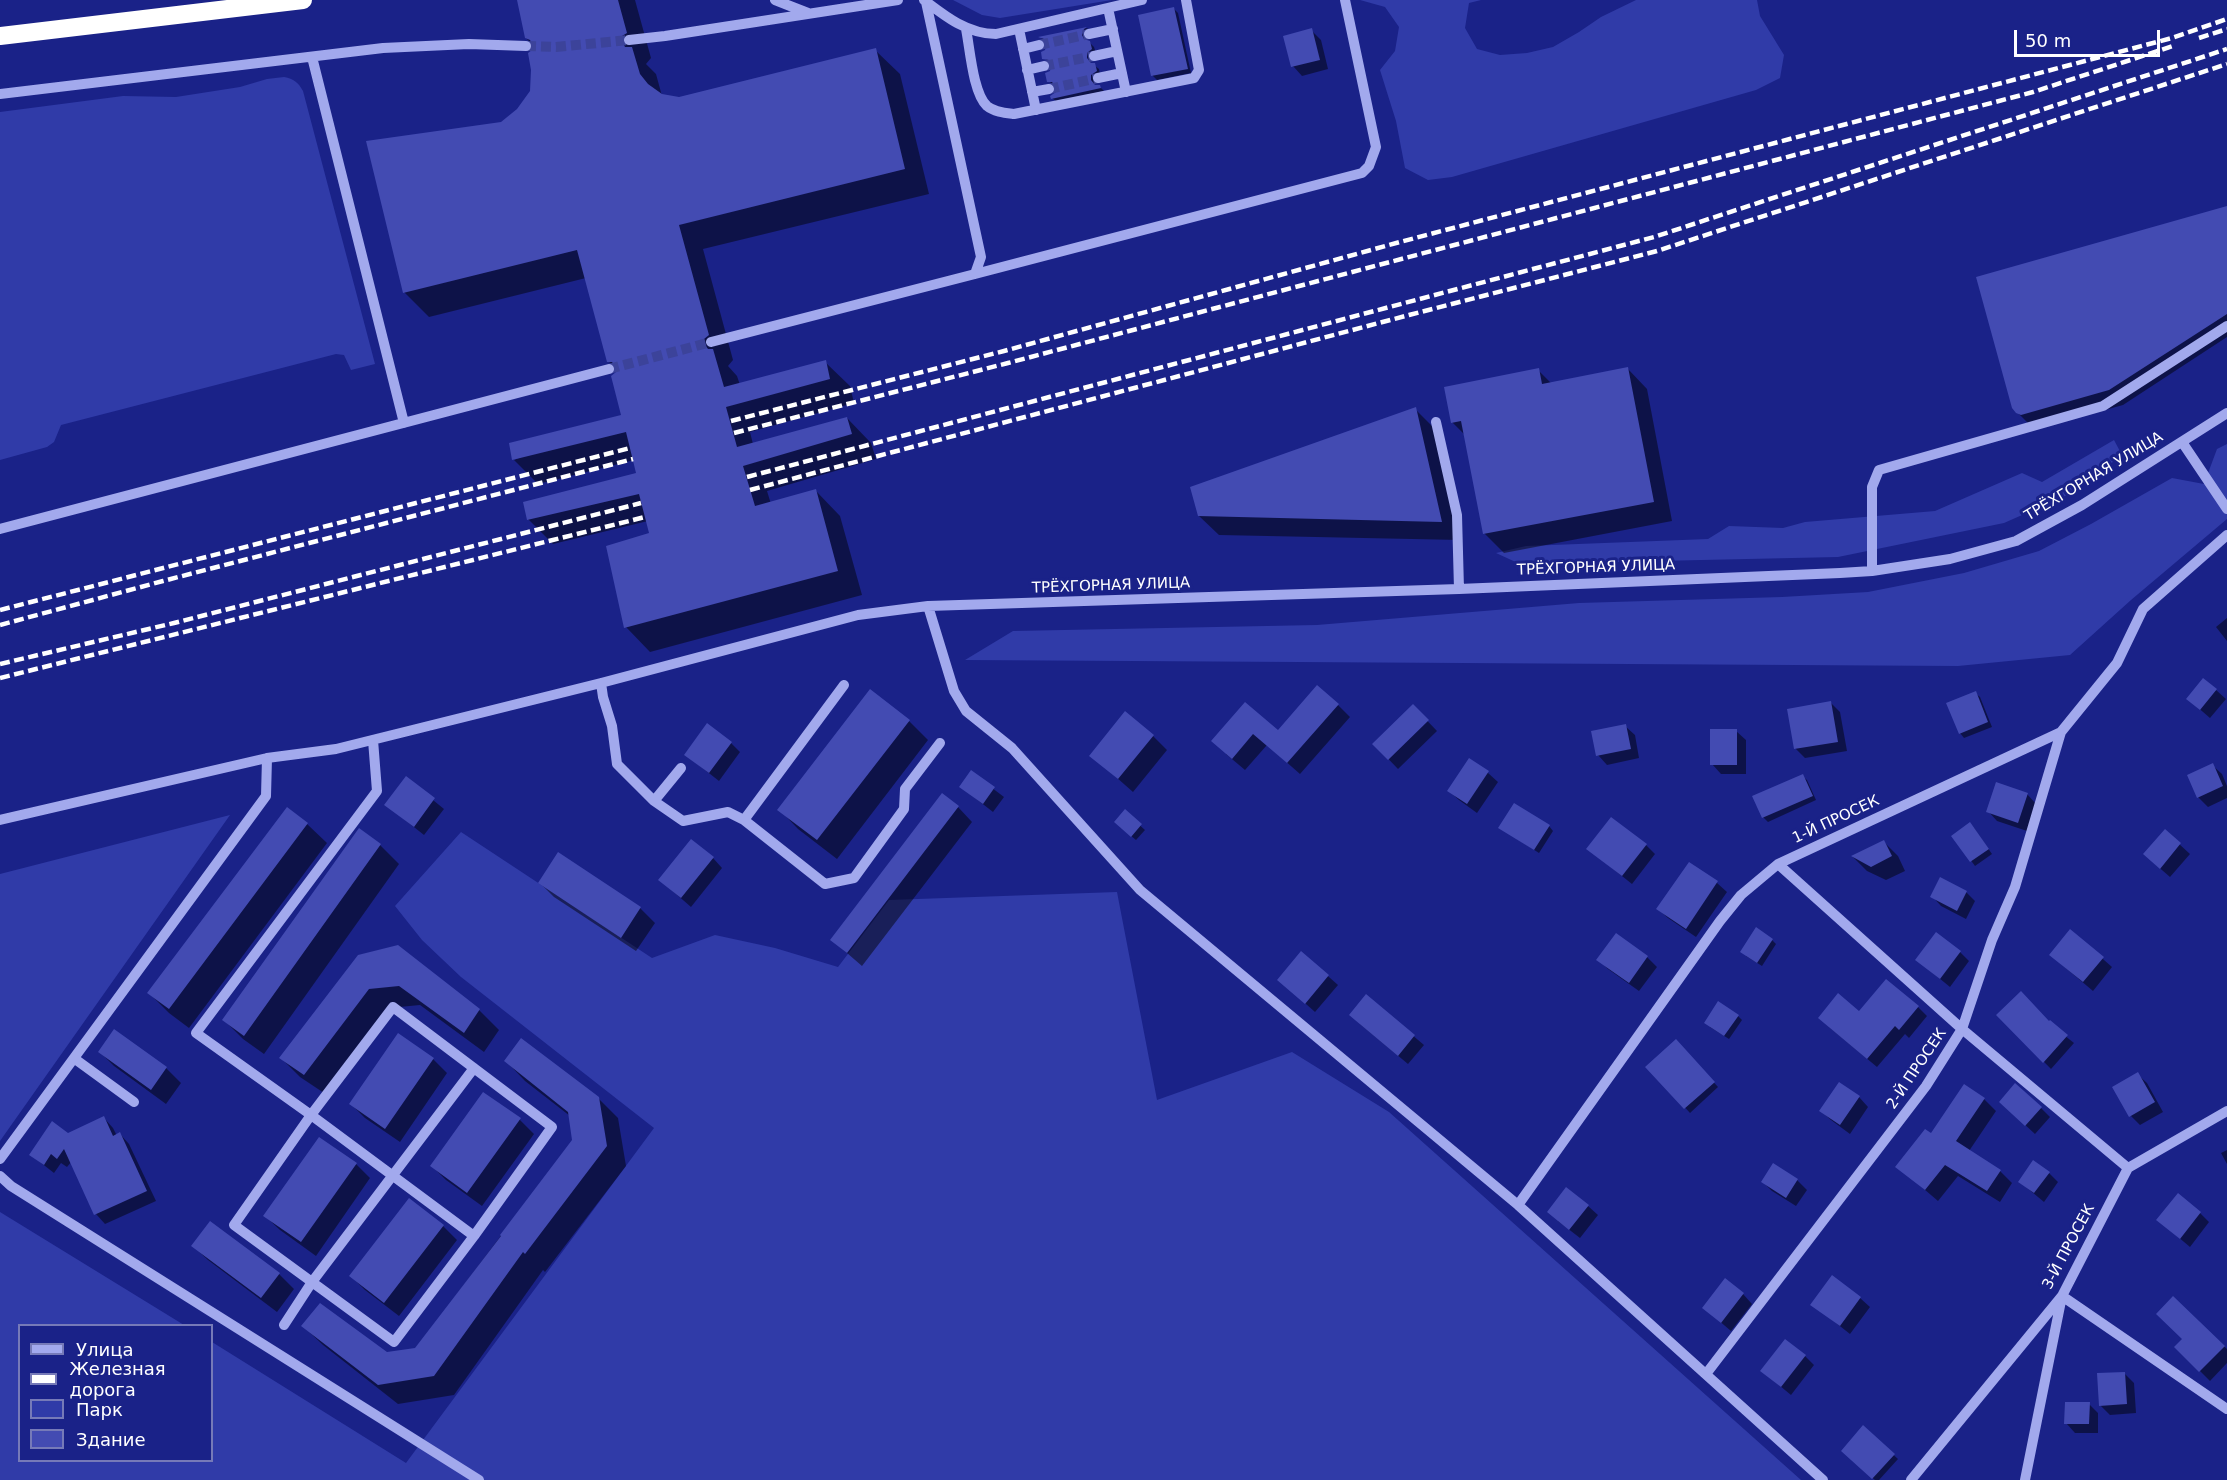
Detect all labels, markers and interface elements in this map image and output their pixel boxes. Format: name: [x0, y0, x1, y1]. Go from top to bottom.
scale bar: [2017, 18, 2162, 56]
text: 50 m: [2025, 30, 2071, 51]
street label: ТРЁХГОРНАЯ УЛИЦА: [2022, 429, 2166, 525]
street label: ТРЁХГОРНАЯ УЛИЦА: [1517, 556, 1675, 580]
street label: ТРЁХГОРНАЯ УЛИЦА: [1032, 574, 1190, 598]
street label: 1-Й ПРОСЕК: [1790, 792, 1882, 848]
street label: 2-Й ПРОСЕК: [1883, 1025, 1951, 1113]
street label: 3-Й ПРОСЕК: [2039, 1201, 2099, 1293]
legend: [18, 1324, 213, 1462]
text: Улица: [76, 1339, 133, 1360]
text: Железная дорога: [69, 1358, 166, 1400]
text: Парк: [76, 1399, 123, 1420]
text: Здание: [76, 1429, 146, 1450]

